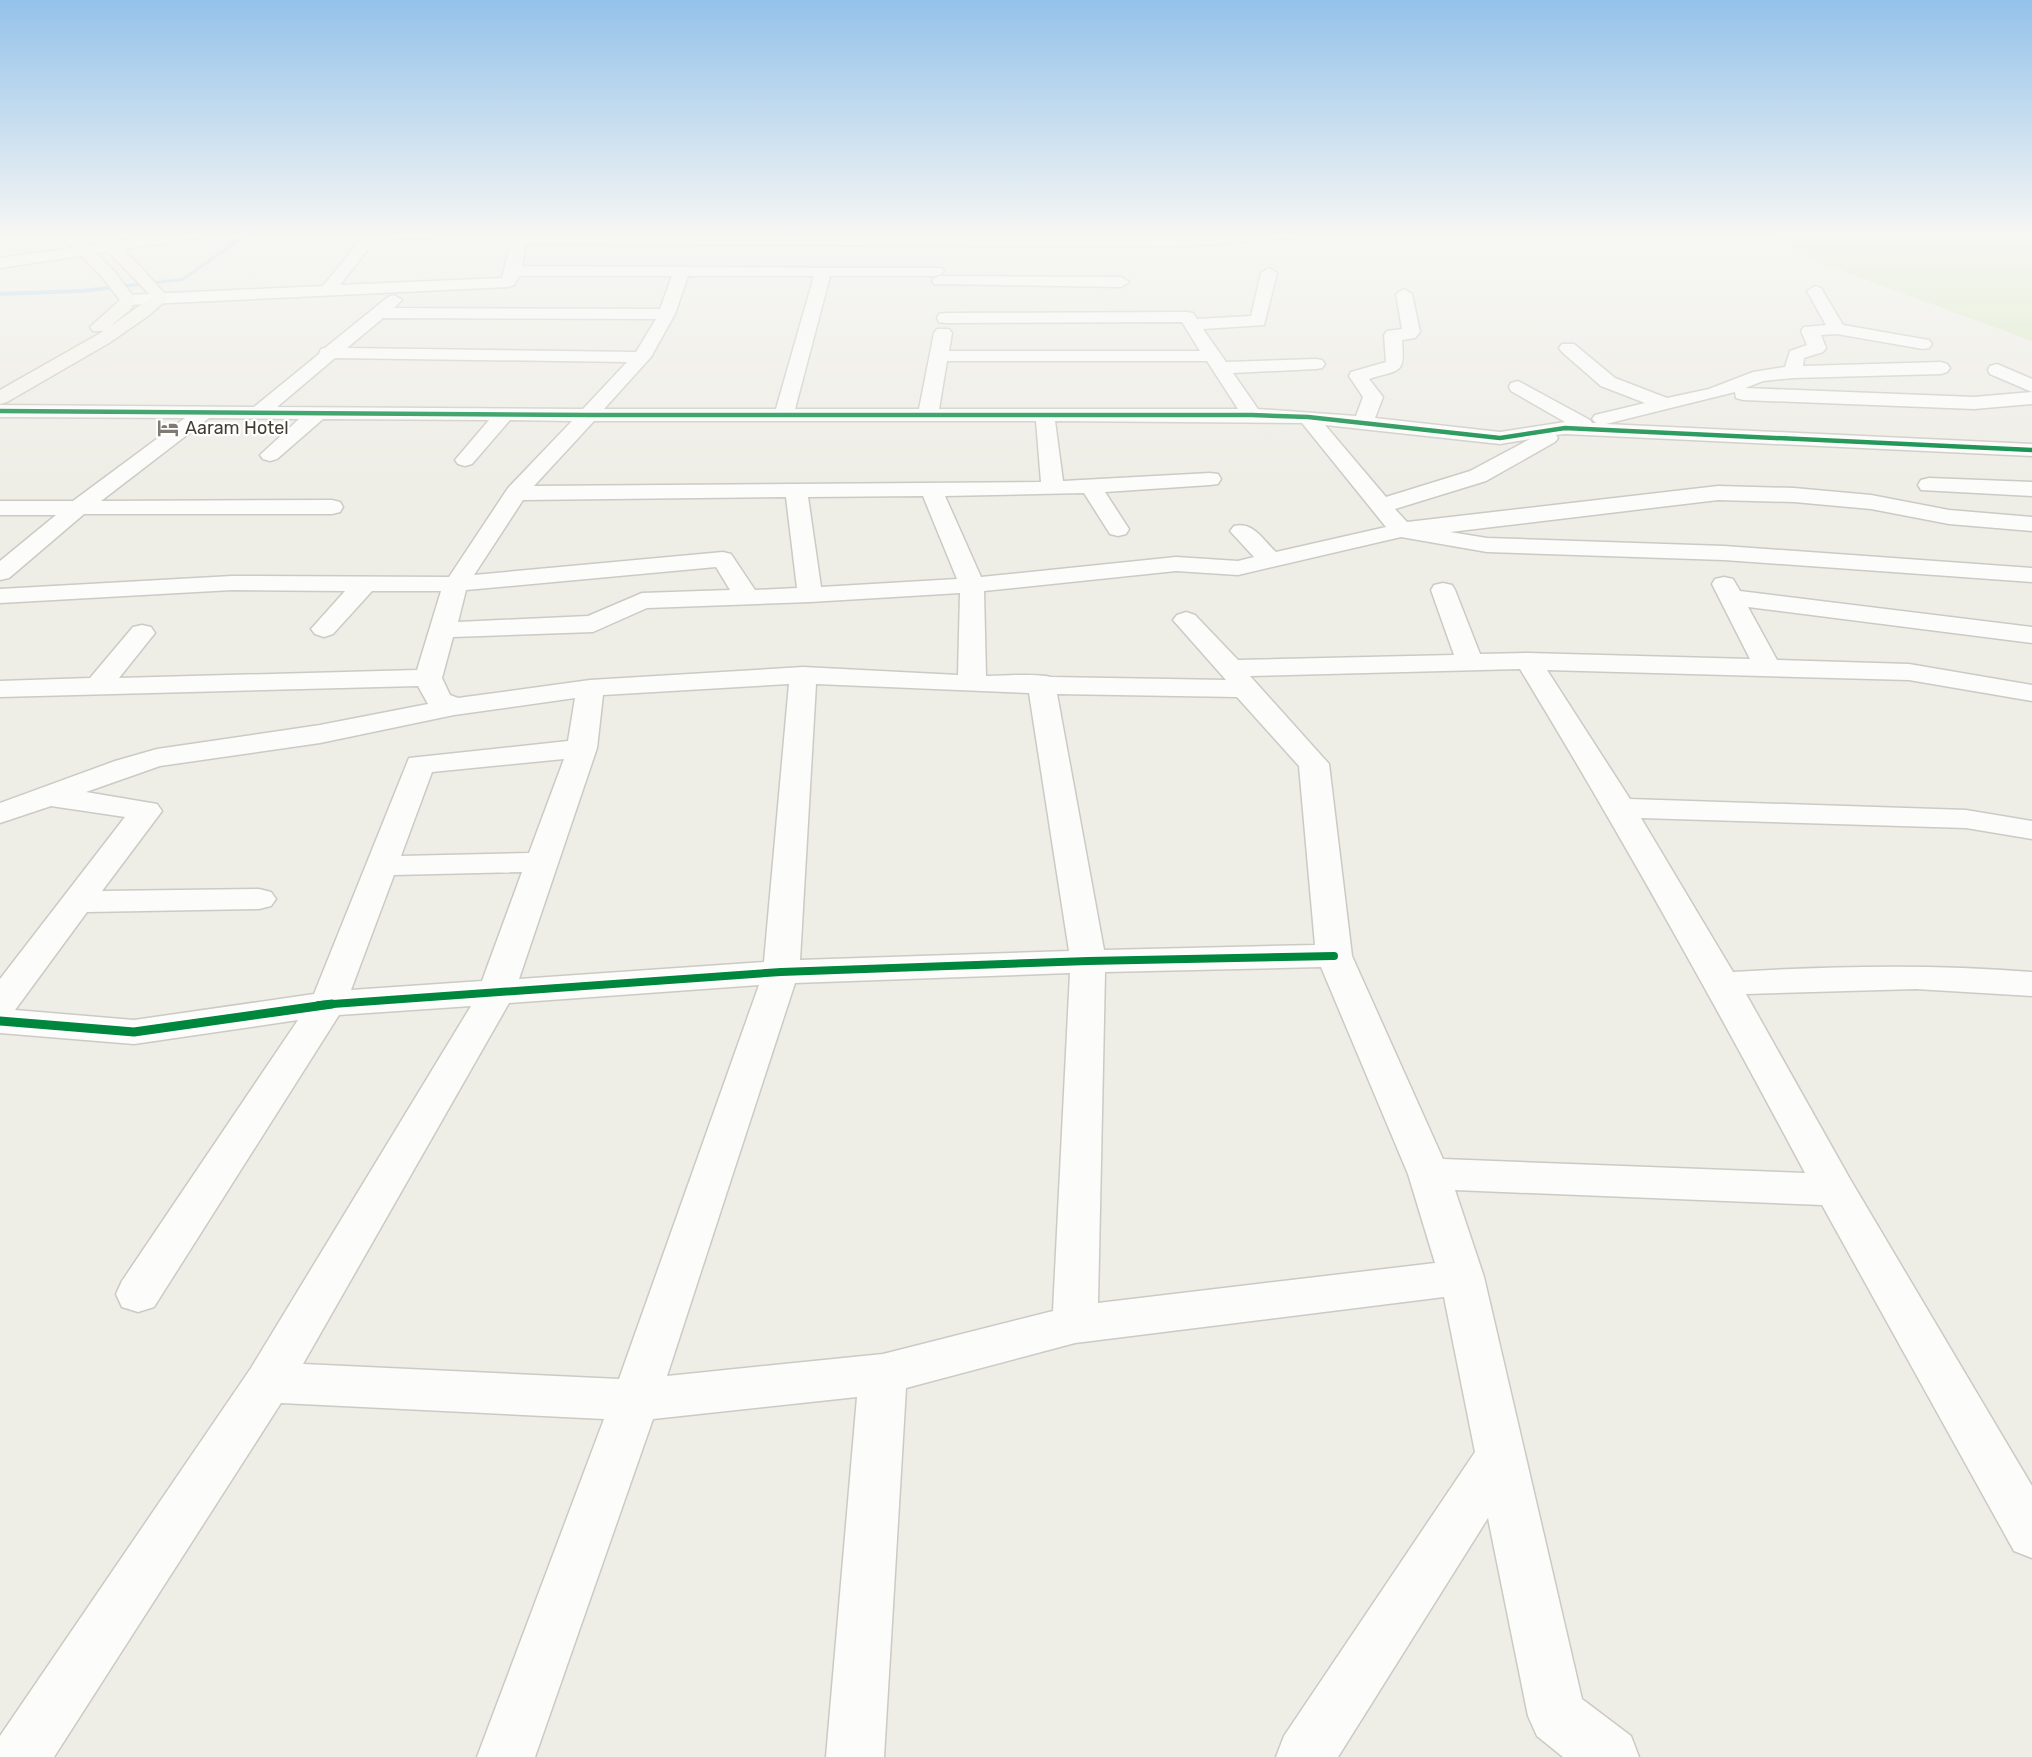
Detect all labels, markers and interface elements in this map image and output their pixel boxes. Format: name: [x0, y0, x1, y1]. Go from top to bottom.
hotel icon: Aaram Hotel: [156, 416, 180, 440]
place label: Aaram Hotel: [185, 417, 289, 439]

